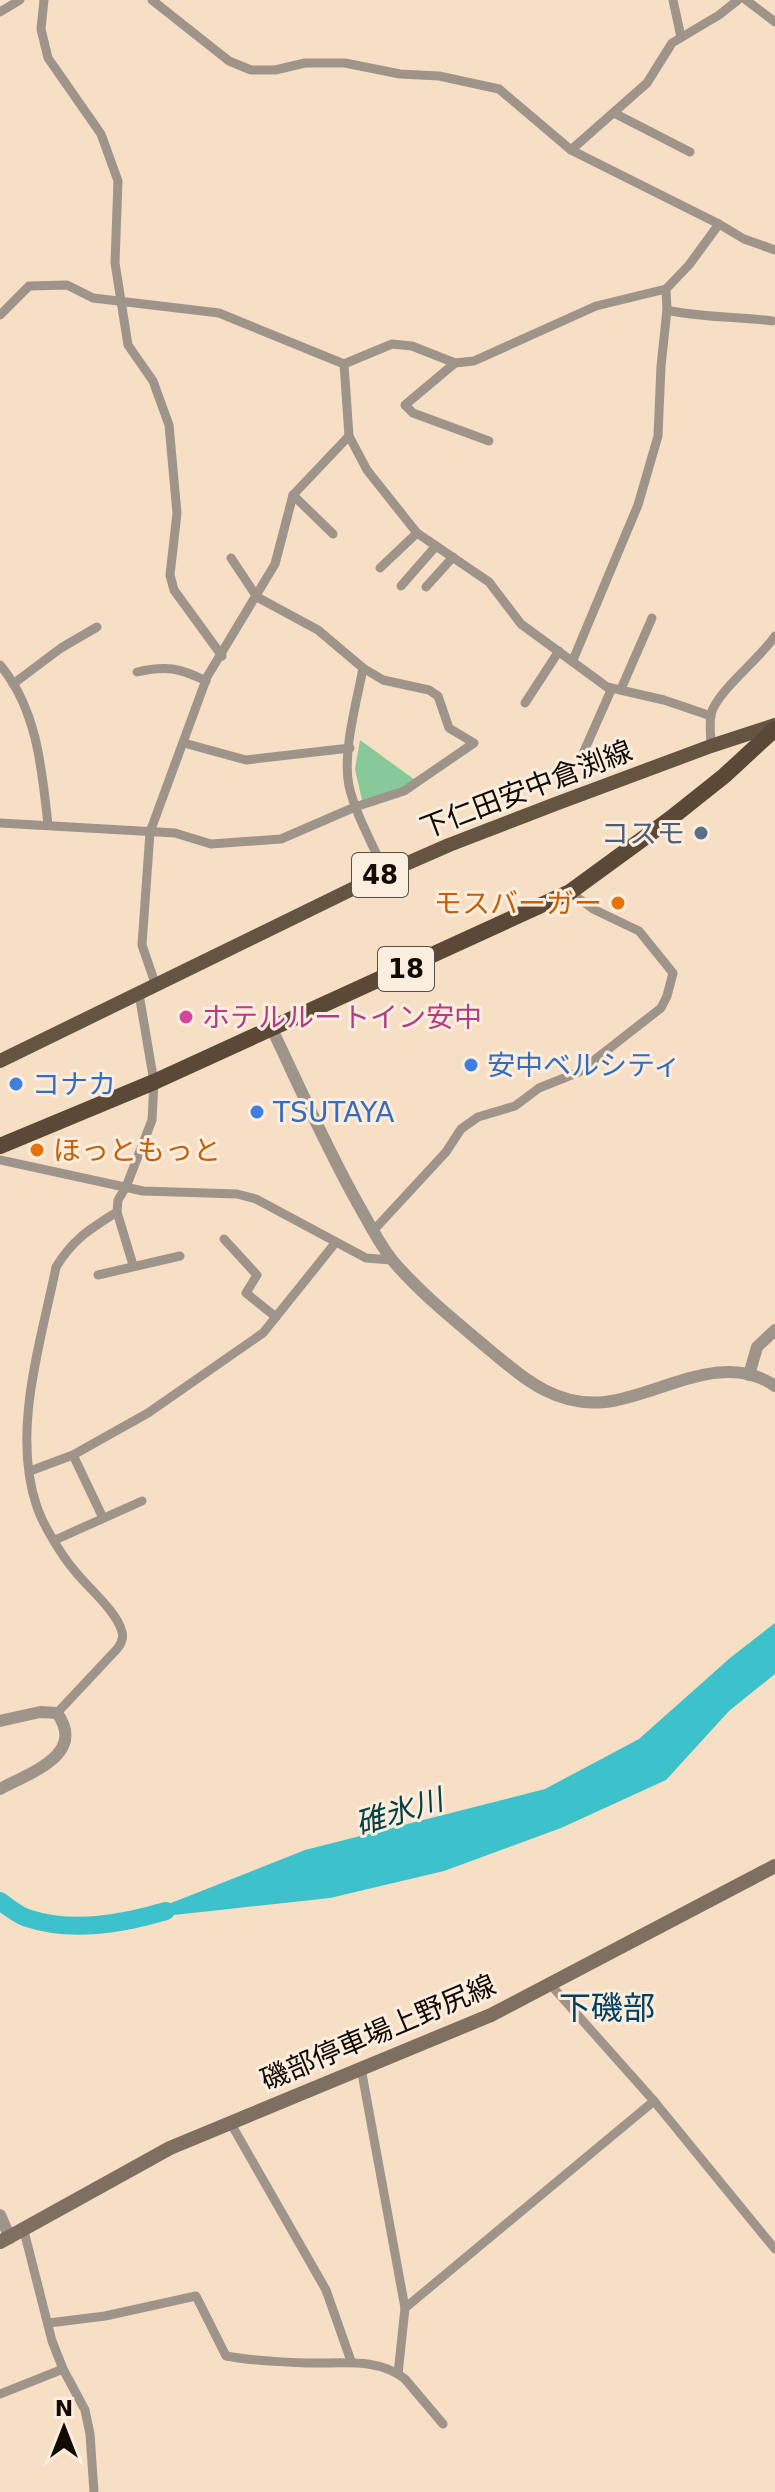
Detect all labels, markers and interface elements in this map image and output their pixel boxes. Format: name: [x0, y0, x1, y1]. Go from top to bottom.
street label: 下仁田安中倉渕線: [416, 734, 637, 845]
place label: コスモ: [601, 817, 685, 850]
marker: コスモ: [692, 824, 710, 842]
road number: 48: [352, 853, 408, 897]
place label: モスバーガー: [434, 887, 602, 920]
marker: モスバーガー: [609, 894, 627, 912]
road number: 18: [378, 947, 434, 991]
place label: ホテルルートイン安中: [202, 1001, 482, 1034]
marker: ホテルルートイン安中: [177, 1008, 195, 1026]
place label: 安中ベルシティ: [487, 1049, 681, 1082]
marker: 安中ベルシティ: [462, 1056, 480, 1074]
place label: コナカ: [32, 1068, 116, 1101]
marker: コナカ: [7, 1075, 25, 1093]
place label: TSUTAYA: [272, 1096, 394, 1129]
marker: TSUTAYA: [248, 1103, 266, 1121]
place label: ほっともっと: [53, 1134, 221, 1167]
marker: ほっともっと: [28, 1141, 46, 1159]
water label: 碓氷川: [351, 1781, 450, 1841]
street label: 磯部停車場上野尻線: [256, 1968, 501, 2097]
district label: 下磯部: [559, 1989, 655, 2027]
north arrow: [24, 2388, 104, 2468]
text: N: [55, 2396, 73, 2421]

